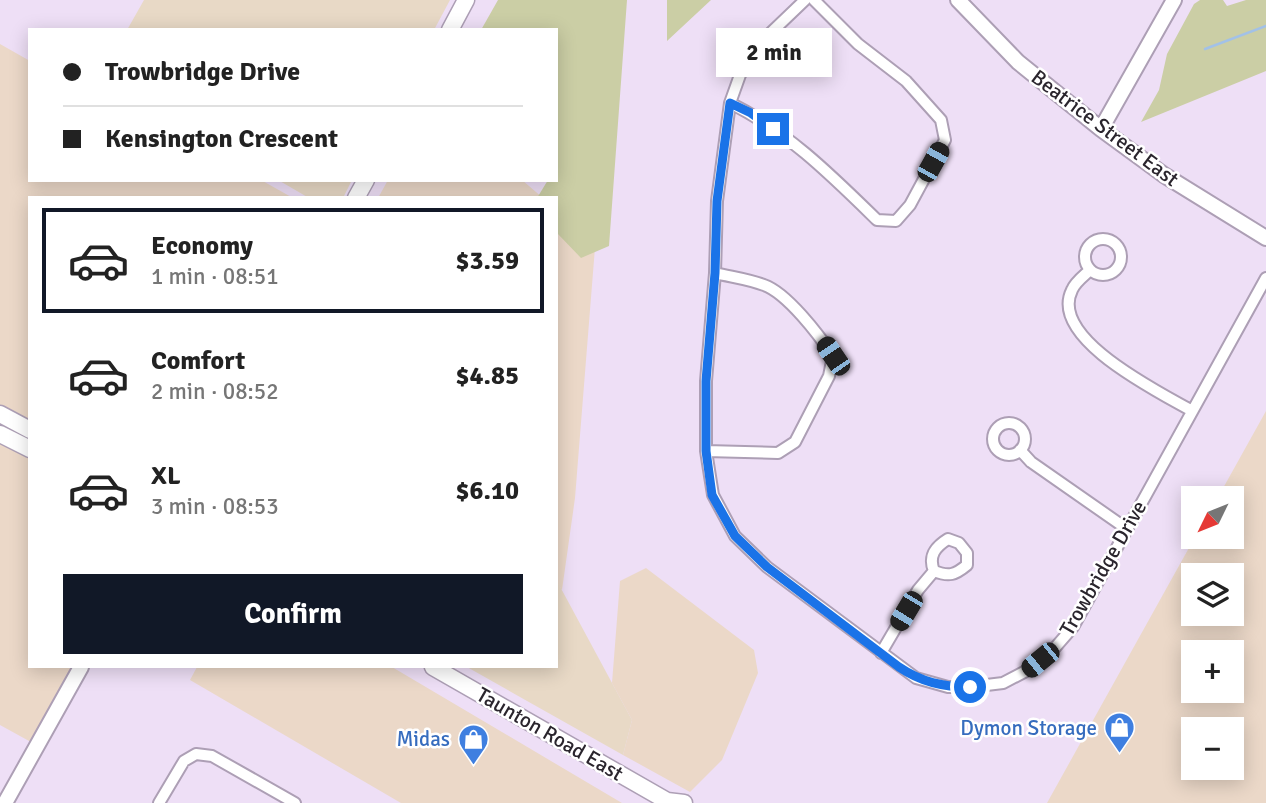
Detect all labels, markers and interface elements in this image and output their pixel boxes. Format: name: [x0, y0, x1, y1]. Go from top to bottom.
callout: 2 min: [715, 27, 831, 76]
text: 2 min: [746, 38, 802, 67]
text: Trowbridge Drive: [105, 56, 300, 88]
street label: Beatrice Street East: [1026, 64, 1184, 192]
route end: [757, 113, 789, 145]
text: Kensington Crescent: [105, 123, 338, 155]
car: [914, 139, 953, 185]
icon: car: [67, 229, 130, 292]
text: Economy: [151, 230, 253, 262]
text: $3.59: [455, 245, 519, 277]
text: 1 min · 08:51: [151, 262, 279, 291]
car: [813, 333, 854, 379]
icon: car: [67, 344, 130, 407]
text: Comfort: [151, 345, 245, 377]
text: $4.85: [455, 360, 519, 392]
text: 2 min · 08:52: [151, 377, 279, 406]
icon: car: [67, 459, 130, 522]
text: XL: [151, 460, 181, 492]
text: $6.10: [455, 475, 519, 507]
north arrow: [1181, 486, 1244, 550]
map controls: [1181, 486, 1244, 780]
text: 3 min · 08:53: [151, 492, 279, 521]
street label: Trowbridge Drive: [1054, 496, 1152, 640]
button: layers: [1181, 563, 1244, 626]
button: Confirm: [63, 574, 523, 654]
car: [887, 588, 926, 634]
car: [1018, 639, 1063, 681]
button: +: [1181, 640, 1244, 703]
route start: [954, 671, 986, 703]
street label: Taunton Road East: [472, 681, 628, 787]
shop icon: Dymon Storage: [1103, 711, 1137, 755]
place label: Dymon Storage: [960, 715, 1097, 741]
button: −: [1181, 717, 1244, 780]
shop icon: Midas: [456, 722, 490, 766]
place label: Midas: [396, 726, 450, 752]

